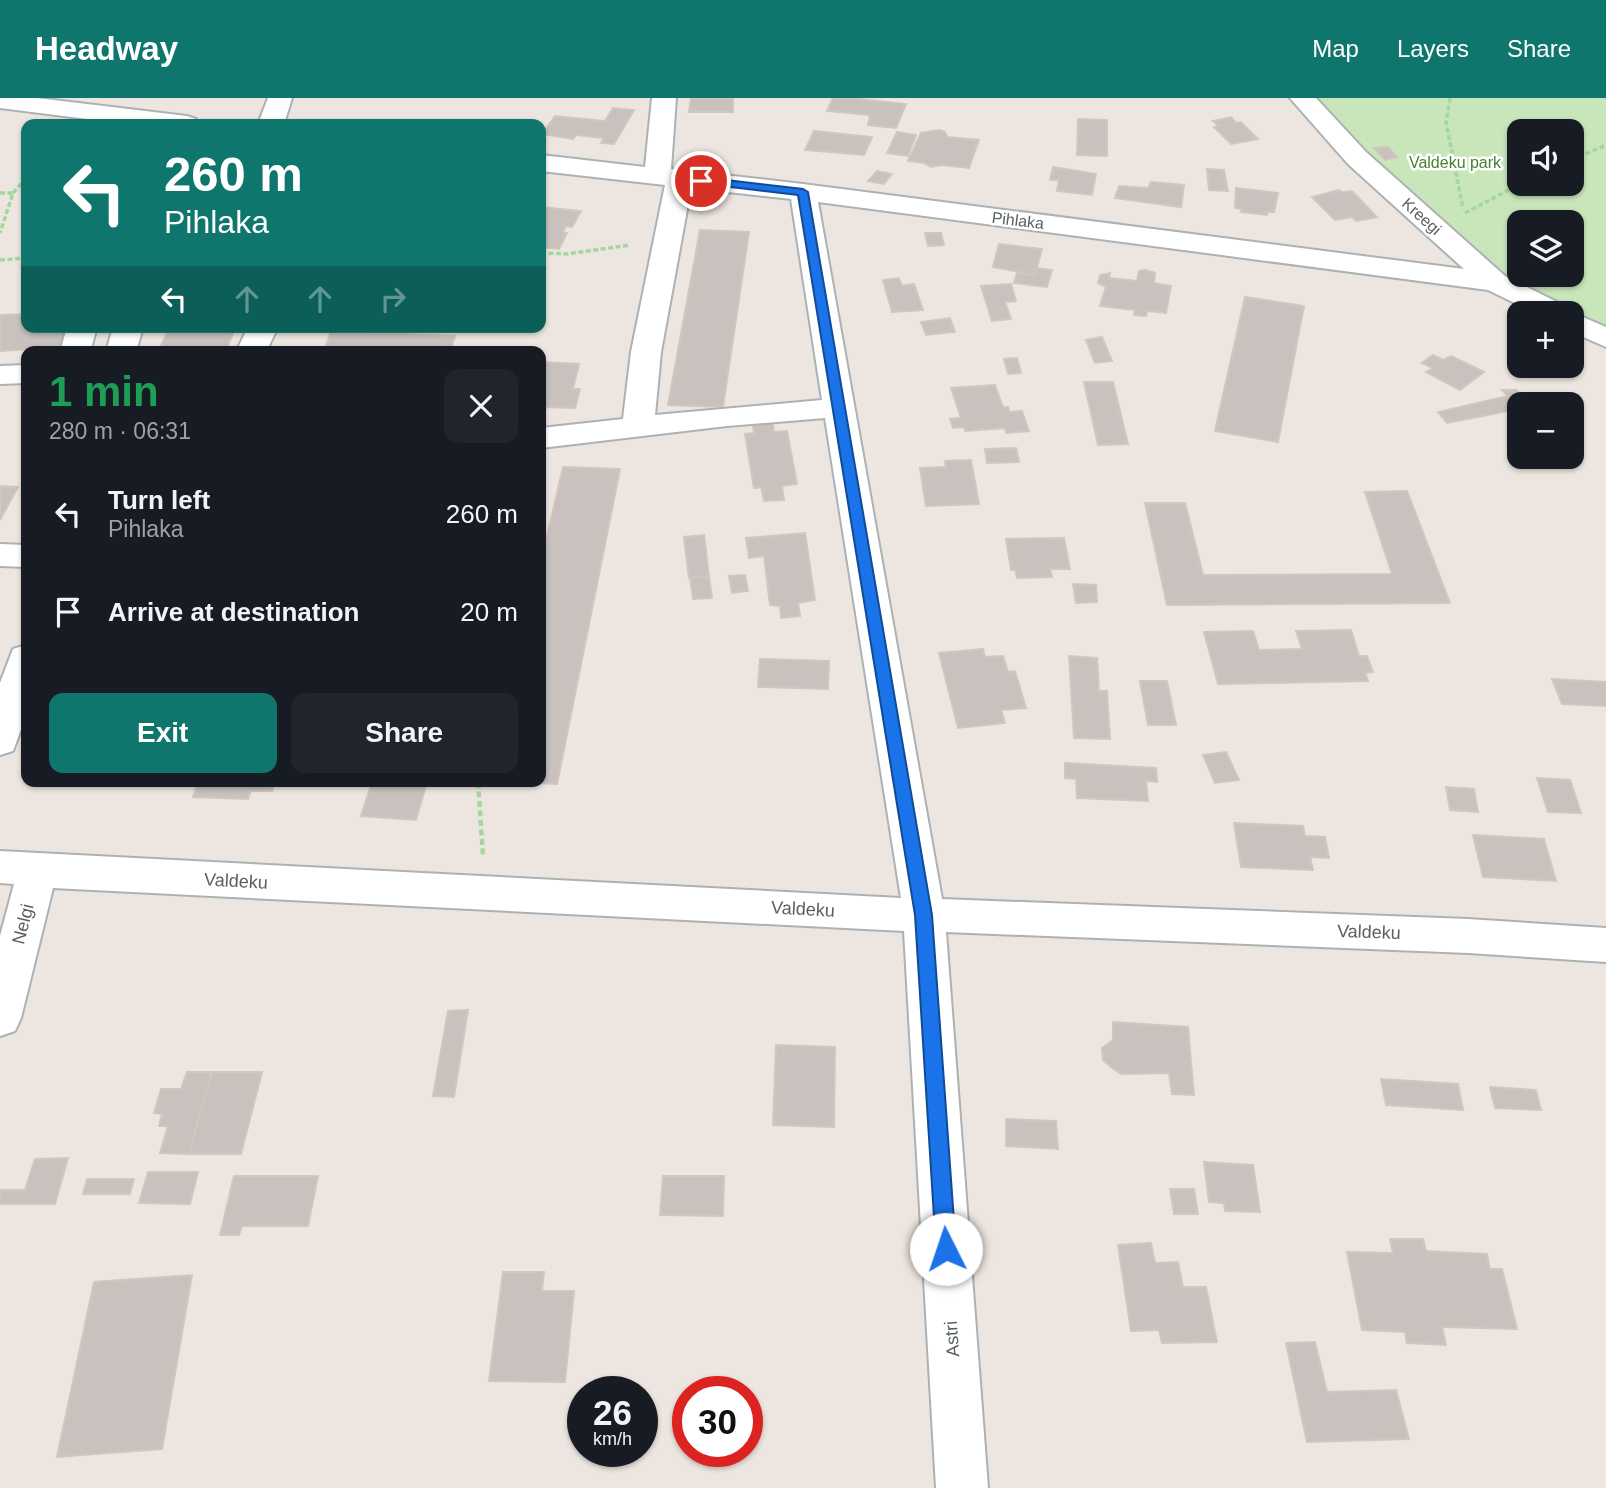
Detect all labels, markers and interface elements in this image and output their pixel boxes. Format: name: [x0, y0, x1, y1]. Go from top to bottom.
text: Headway: [35, 30, 178, 67]
text: Map: [1312, 35, 1359, 62]
text: Layers: [1397, 35, 1469, 62]
text: Share: [1507, 35, 1571, 62]
map controls: [1507, 119, 1584, 469]
button: sound: [1507, 119, 1584, 196]
icon: left: [49, 147, 140, 238]
text: 260 m: [164, 147, 303, 201]
pin: [671, 151, 731, 211]
park label: Valdeku park: [1409, 154, 1502, 171]
icon: arrive: [682, 162, 720, 200]
street label: Kreegi: [1399, 195, 1445, 238]
text: Pihlaka: [164, 204, 269, 240]
street label: Pihlaka: [991, 209, 1045, 232]
button: layers: [1507, 210, 1584, 287]
icon: left: [155, 280, 193, 318]
icon: ahead: [228, 280, 266, 318]
icon: ahead: [301, 280, 339, 318]
icon: right: [374, 280, 412, 318]
button: +: [1507, 301, 1584, 378]
text: 1 min: [49, 368, 159, 415]
button: close: [444, 369, 518, 443]
button: −: [1507, 392, 1584, 469]
text: 280 m · 06:31: [49, 418, 191, 444]
text: Turn left: [108, 485, 210, 515]
icon: left: [49, 495, 87, 533]
text: 260 m: [446, 499, 518, 529]
text: Pihlaka: [108, 516, 183, 542]
icon: arrive: [49, 593, 87, 631]
text: Arrive at destination: [108, 597, 359, 627]
text: 20 m: [460, 597, 518, 627]
button: Exit: [49, 693, 277, 773]
button: Share: [291, 693, 518, 773]
street label: Valdeku: [204, 869, 268, 893]
street label: Valdeku: [771, 897, 835, 921]
street label: Nelgi: [8, 902, 38, 946]
street label: Valdeku: [1337, 921, 1401, 943]
position arrow: [909, 1212, 983, 1286]
street label: Astri: [941, 1320, 963, 1358]
speed limit sign: 30: [672, 1376, 763, 1467]
text: 26: [593, 1393, 632, 1432]
text: km/h: [593, 1429, 632, 1449]

